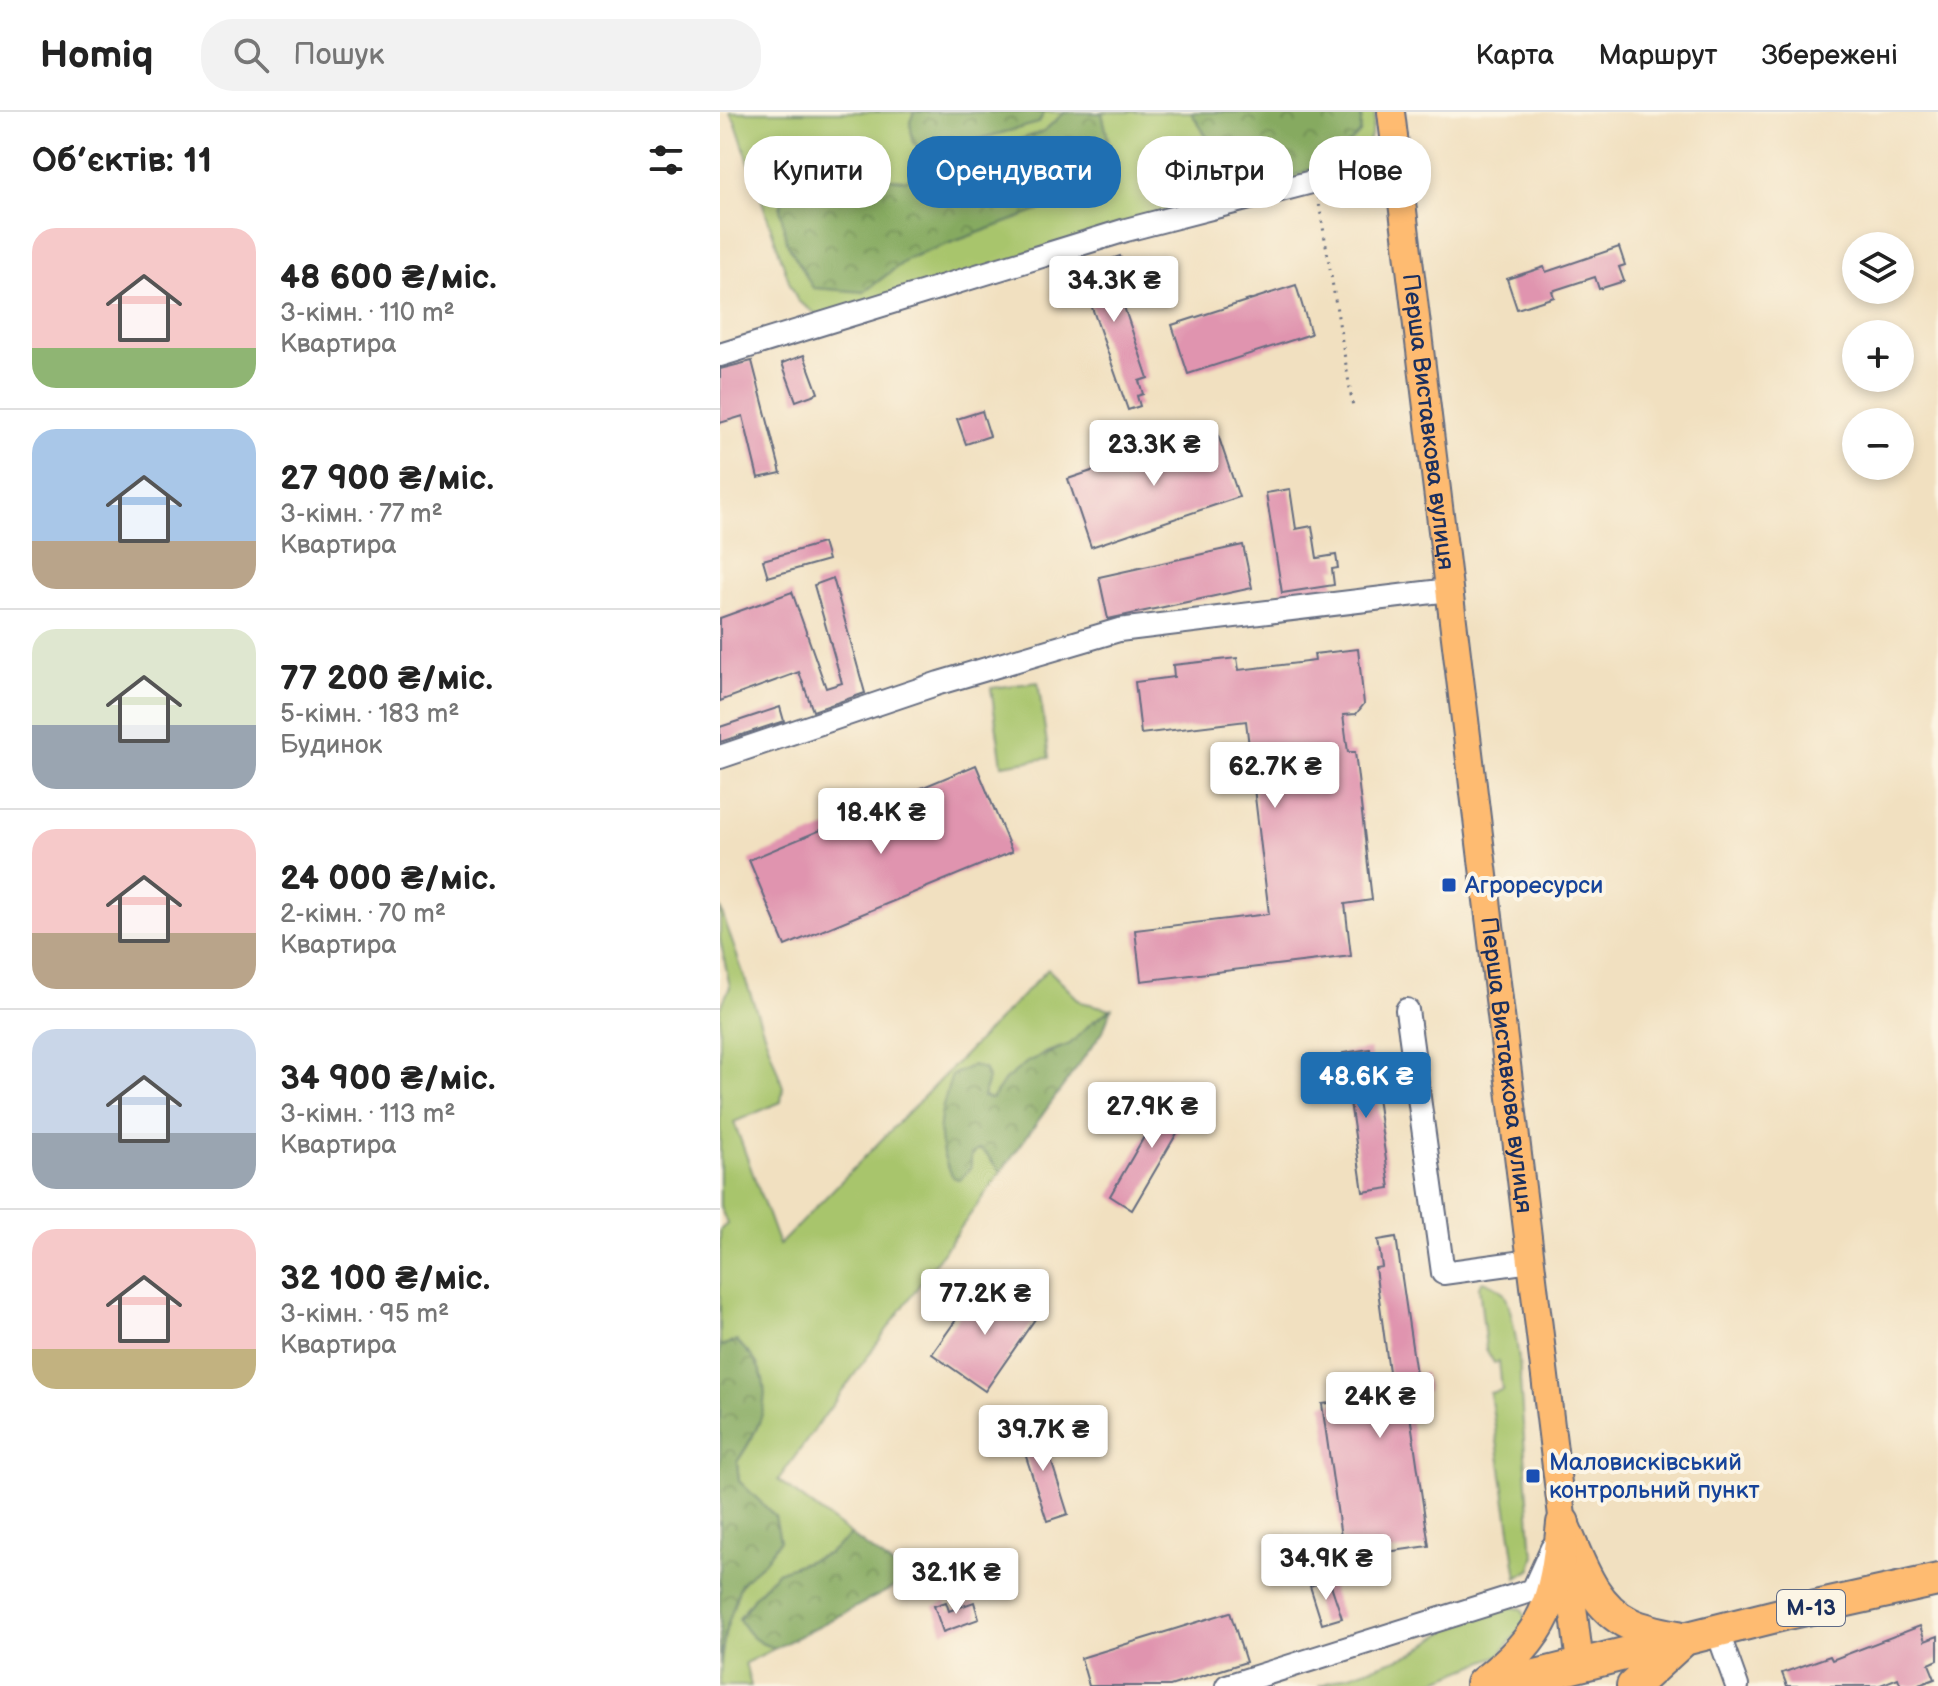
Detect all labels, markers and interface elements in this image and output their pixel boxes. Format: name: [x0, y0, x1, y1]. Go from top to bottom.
search box: [201, 19, 761, 91]
text: Homiq: [40, 33, 153, 78]
icon: search: [229, 33, 273, 77]
text: Пошук: [293, 37, 384, 73]
text: Карта: [1476, 39, 1554, 72]
text: Маршрут: [1598, 39, 1717, 72]
text: Збережені: [1761, 39, 1898, 72]
chip: Купити: [744, 136, 891, 208]
chip: Орендувати: [907, 136, 1121, 208]
chip: Фільтри: [1137, 136, 1293, 208]
chip: Нове: [1309, 136, 1431, 208]
icon: filters: [644, 138, 688, 182]
text: Об’єктів: 11: [32, 140, 212, 181]
map controls: [1842, 232, 1914, 480]
button: layers: [1842, 232, 1914, 304]
pin: 34.3K ₴: [1040, 256, 1188, 324]
text: 48 600 ₴/міс.: [280, 257, 497, 298]
icon: home: [96, 260, 192, 356]
text: 34.3K ₴: [1067, 266, 1161, 297]
street label: Перша Виставкова вулиця: [1396, 272, 1461, 572]
text: 3-кімн. · 110 m²: [280, 298, 455, 329]
button: +: [1842, 320, 1914, 392]
text: Квартира: [280, 329, 397, 360]
button: −: [1842, 408, 1914, 480]
pin: 23.3K ₴: [1080, 420, 1228, 488]
text: 23.3K ₴: [1107, 430, 1201, 461]
text: 27 900 ₴/міс.: [280, 458, 494, 499]
icon: home: [96, 461, 192, 557]
text: 3-кімн. · 77 m²: [280, 499, 443, 530]
text: Квартира: [280, 530, 397, 561]
text: 77 200 ₴/міс.: [280, 658, 493, 699]
icon: home: [96, 661, 192, 757]
text: 5-кімн. · 183 m²: [280, 699, 459, 730]
text: Будинок: [280, 730, 382, 761]
pin: 62.7K ₴: [1201, 742, 1349, 810]
text: 62.7K ₴: [1228, 752, 1322, 783]
pin: 18.4K ₴: [807, 788, 955, 856]
text: 18.4K ₴: [836, 798, 926, 829]
text: 24 000 ₴/міс.: [280, 858, 496, 899]
icon: home: [96, 861, 192, 957]
place label: Агроресурси: [1464, 871, 1603, 900]
marker: Агроресурси: [1440, 876, 1458, 894]
text: 2-кімн. · 70 m²: [280, 899, 446, 930]
street label: Перша Виставкова вулиця: [1475, 915, 1539, 1215]
text: Квартира: [280, 930, 397, 961]
pin: 48.6K ₴: [1292, 1052, 1440, 1120]
text: 34 900 ₴/міс.: [280, 1058, 496, 1099]
icon: home: [96, 1061, 192, 1157]
text: 48.6K ₴: [1319, 1062, 1413, 1093]
pin: 27.9K ₴: [1078, 1082, 1226, 1150]
text: 27.9K ₴: [1106, 1092, 1198, 1123]
text: 3-кімн. · 113 m²: [280, 1099, 455, 1130]
text: Квартира: [280, 1130, 397, 1161]
text: 32 100 ₴/міс.: [280, 1258, 490, 1299]
icon: home: [96, 1261, 192, 1357]
pin: 77.2K ₴: [911, 1269, 1059, 1337]
text: 77.2K ₴: [939, 1279, 1031, 1310]
text: 3-кімн. · 95 m²: [280, 1299, 449, 1330]
text: Квартира: [280, 1330, 397, 1361]
pin: 24K ₴: [1324, 1372, 1436, 1440]
text: 24K ₴: [1344, 1382, 1416, 1413]
pin: 39.7K ₴: [969, 1405, 1117, 1473]
text: 39.7K ₴: [997, 1415, 1089, 1446]
place label: Маловисківський контрольний пункт: [1549, 1448, 1760, 1505]
marker: Маловисківський контрольний пункт: [1524, 1467, 1542, 1485]
pin: 34.9K ₴: [1252, 1534, 1400, 1602]
text: 34.9K ₴: [1279, 1544, 1373, 1575]
pin: 32.1K ₴: [882, 1548, 1030, 1616]
text: 32.1K ₴: [911, 1558, 1001, 1589]
road number: М-13: [1777, 1590, 1845, 1626]

